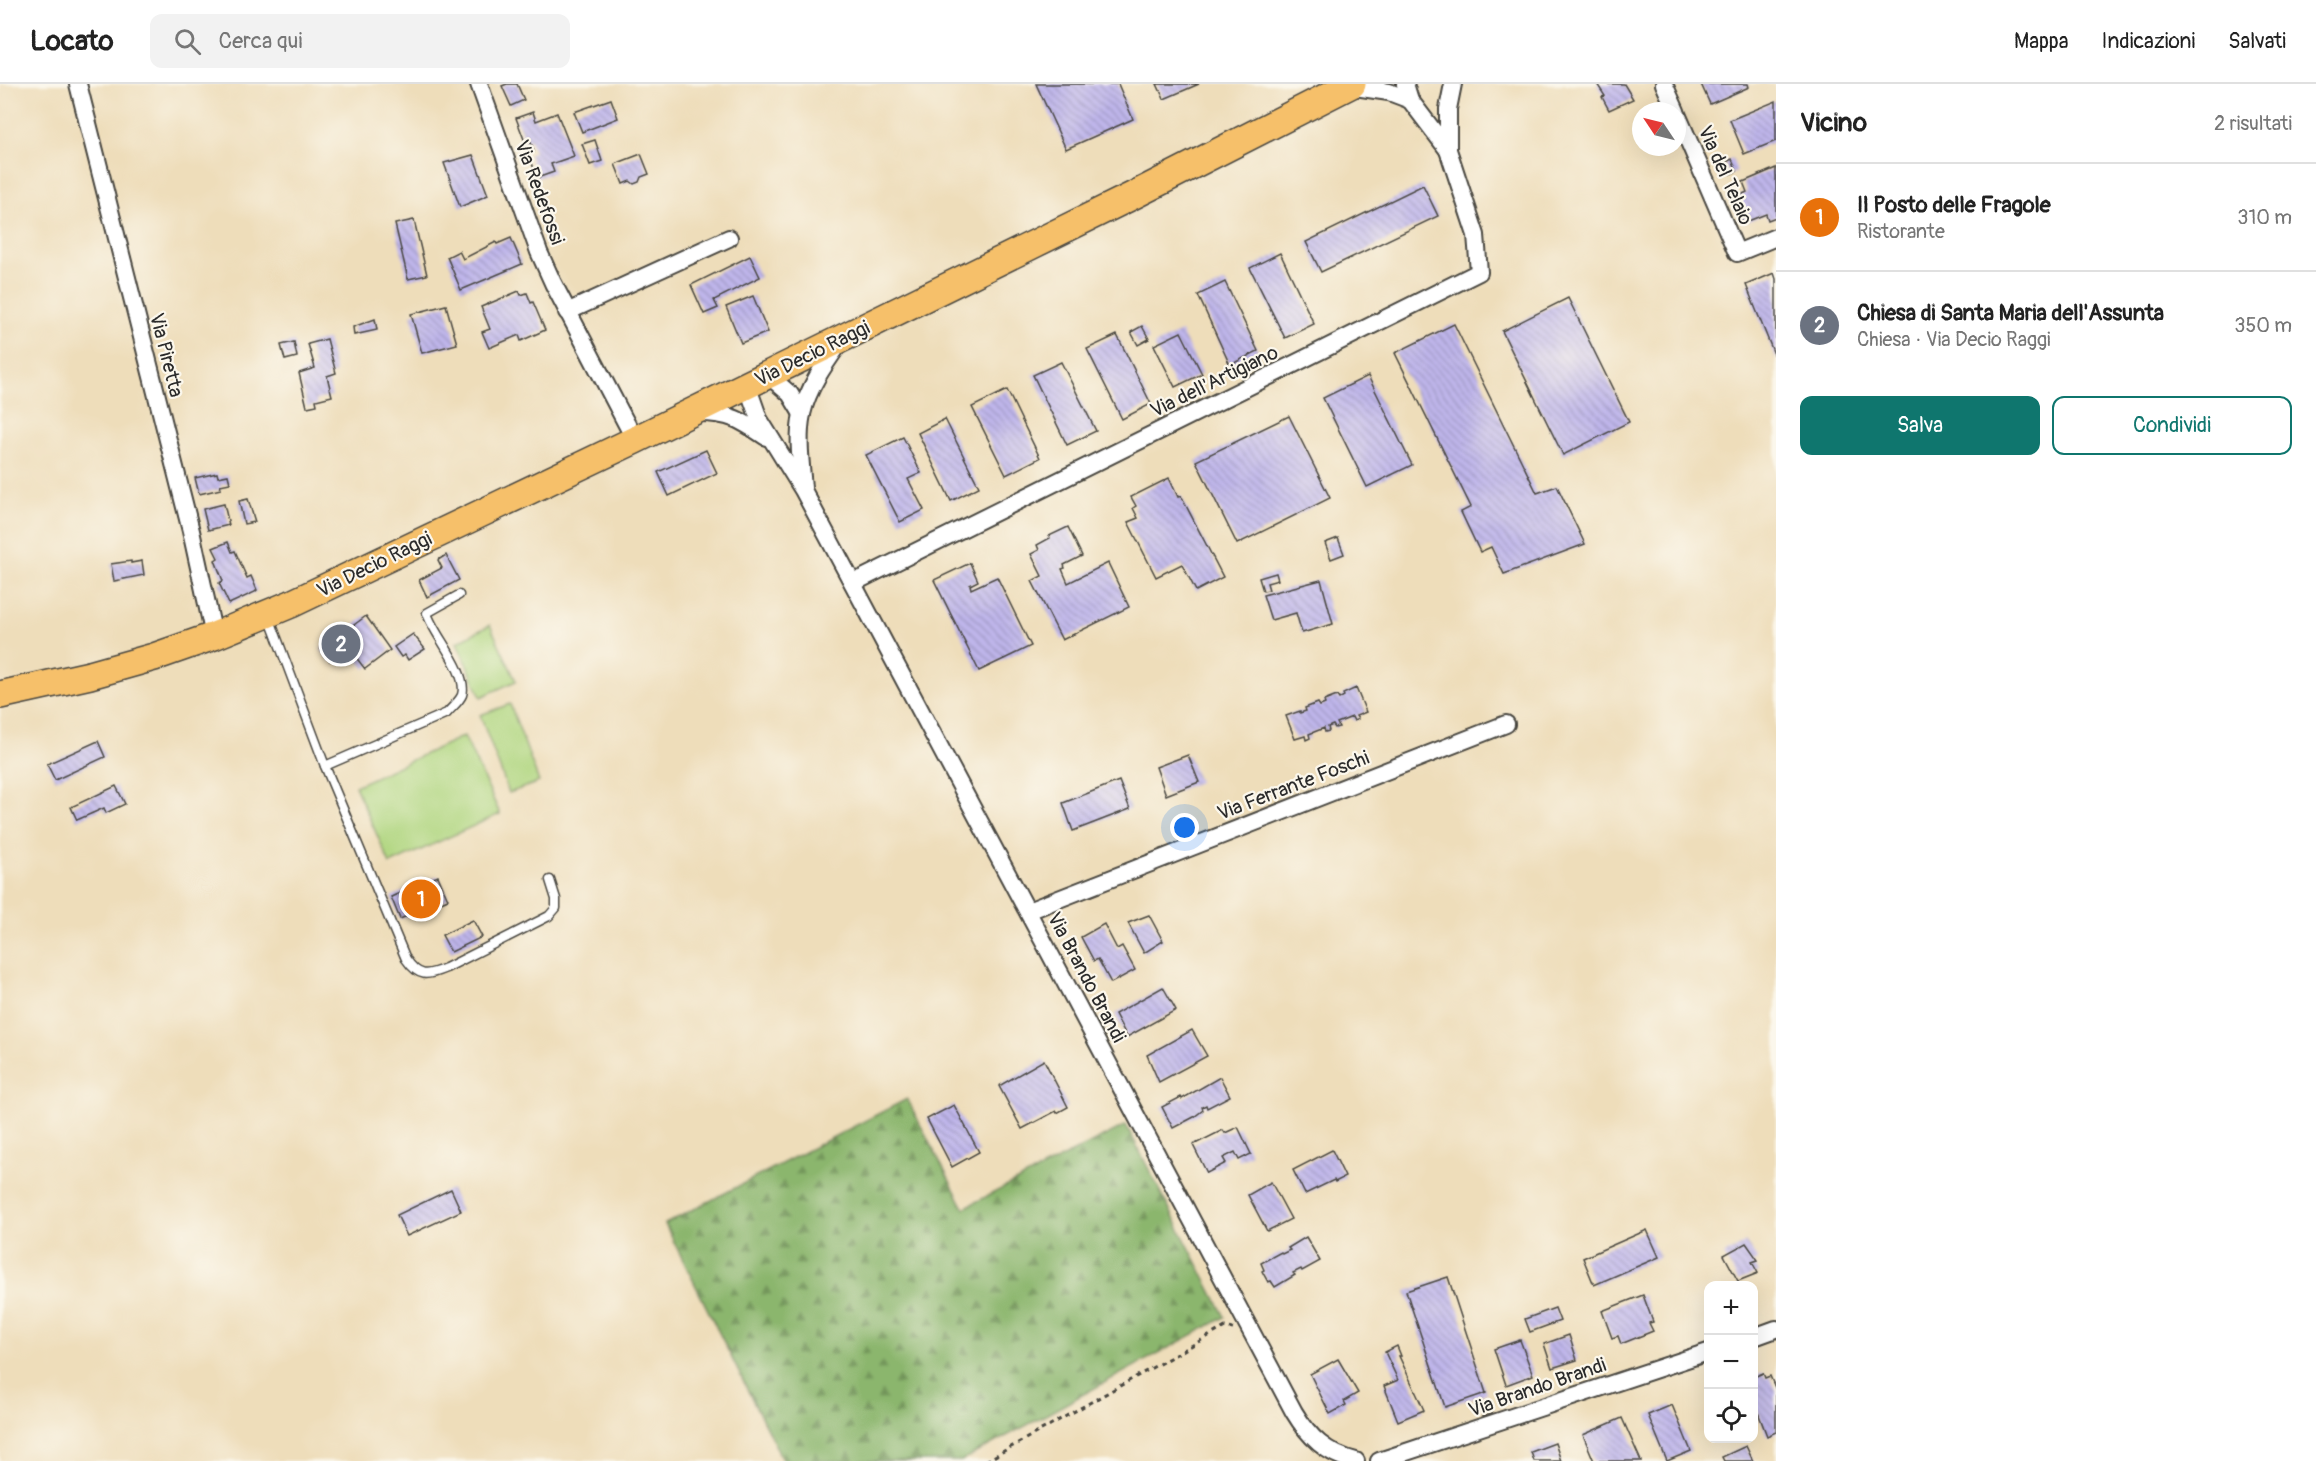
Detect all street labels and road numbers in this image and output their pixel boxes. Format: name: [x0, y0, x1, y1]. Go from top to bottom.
street label: Via del Telaio: [1693, 122, 1759, 229]
street label: Via Redefossi: [509, 136, 570, 248]
street label: Via Piretta: [144, 310, 189, 400]
street label: Via Decio Raggi: [751, 315, 874, 392]
street label: Via dell'Artigiano: [1146, 340, 1282, 423]
street label: Via Decio Raggi: [313, 526, 436, 603]
street label: Via Ferrante Foschi: [1214, 745, 1373, 826]
street label: Via Brando Brandi: [1042, 908, 1131, 1047]
street label: Via Brando Brandi: [1465, 1352, 1609, 1423]

